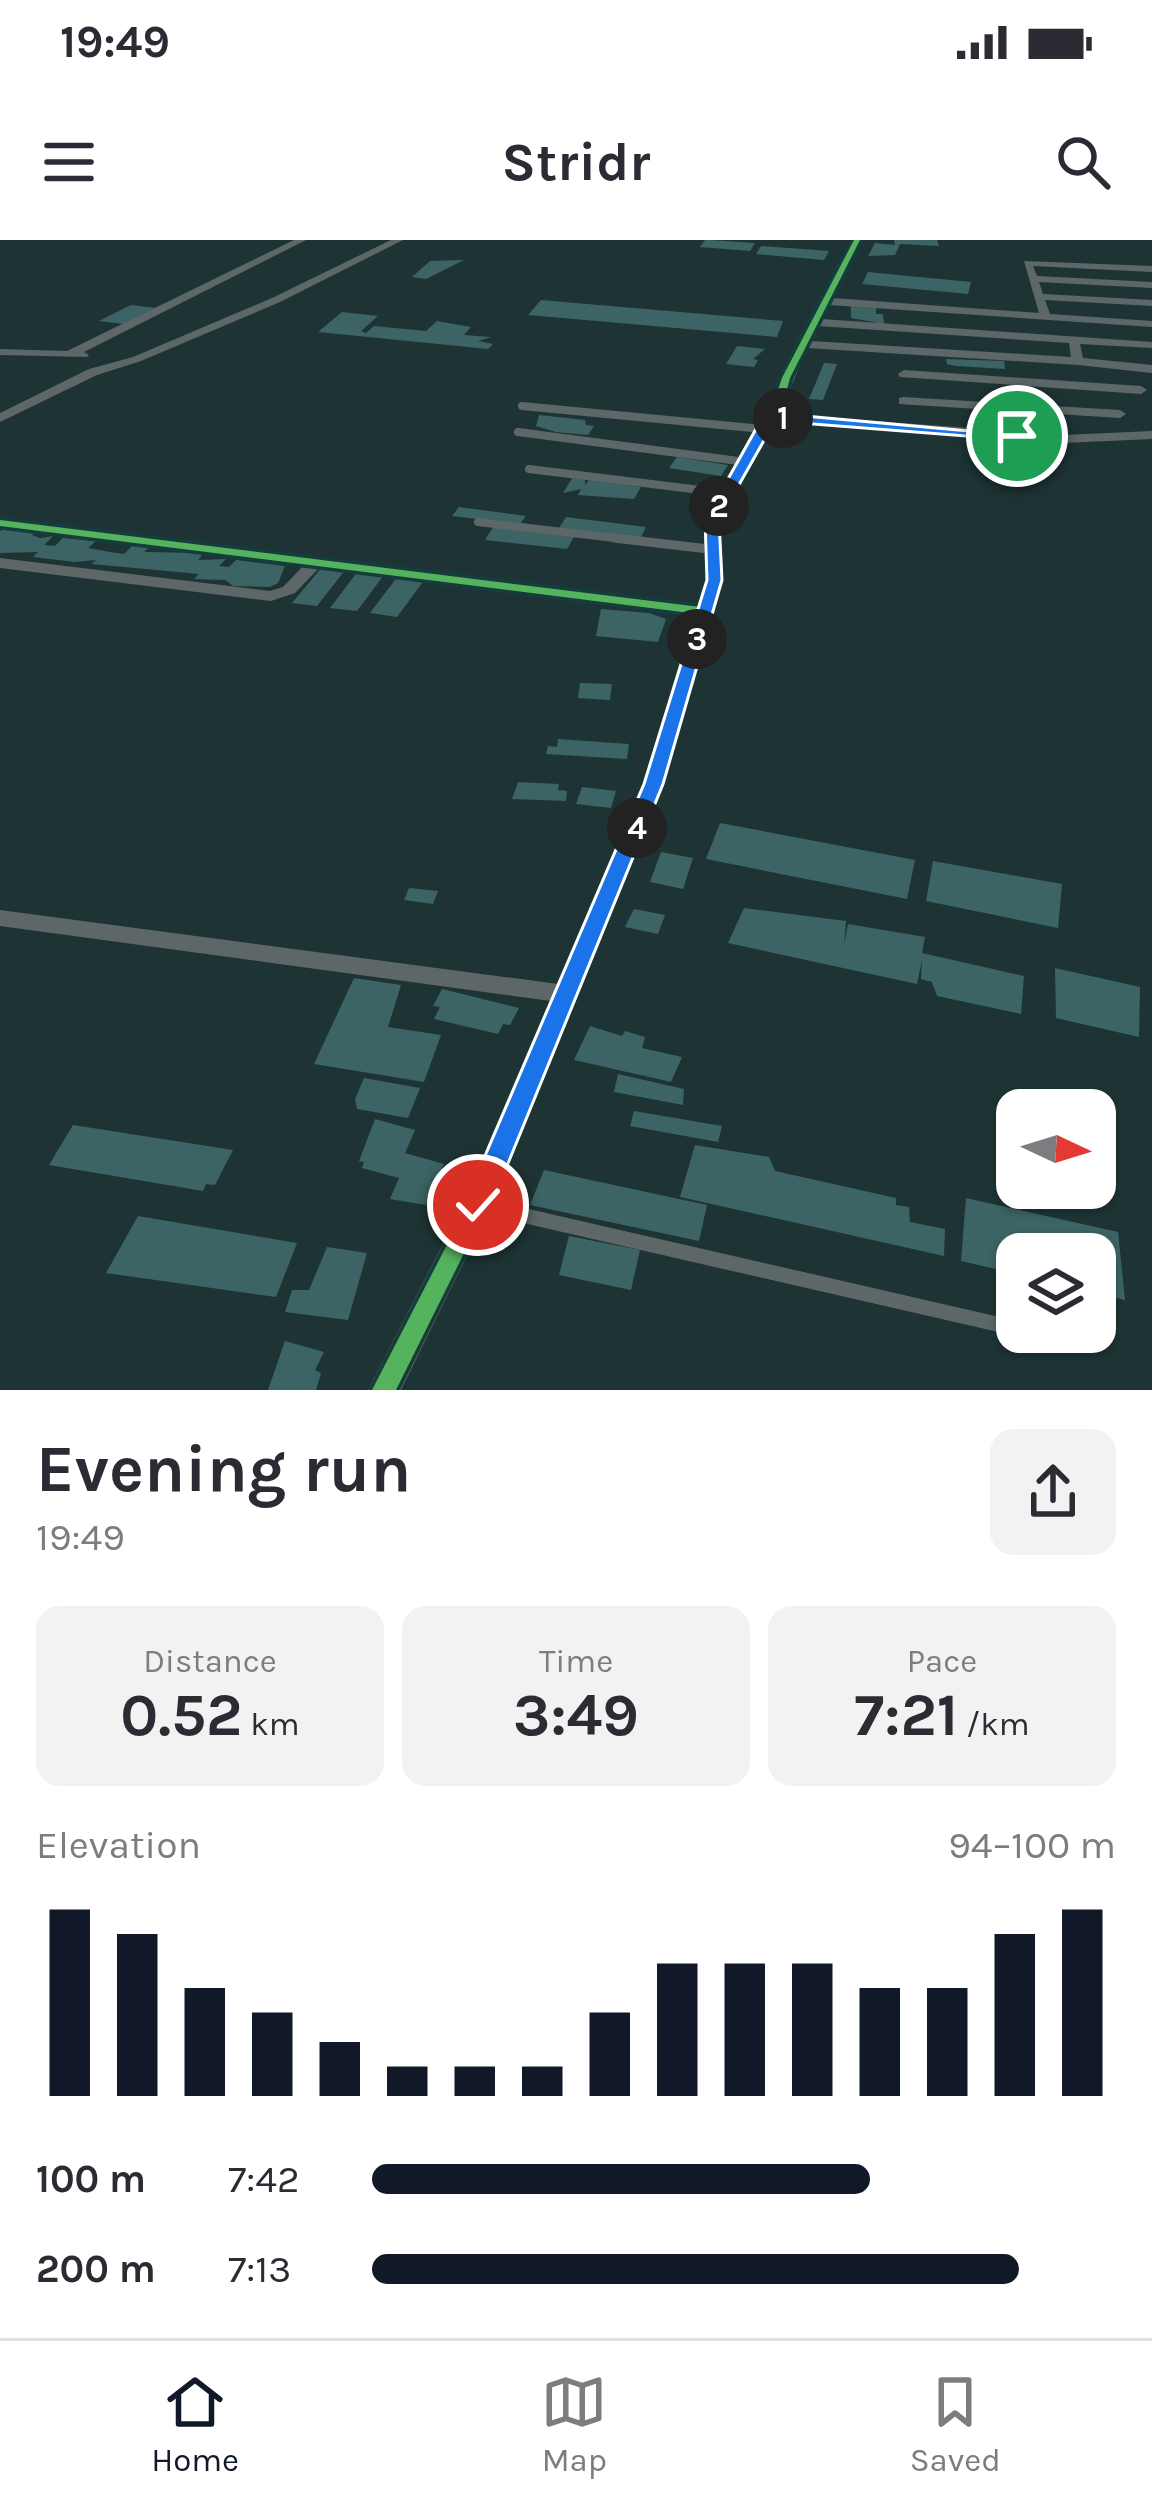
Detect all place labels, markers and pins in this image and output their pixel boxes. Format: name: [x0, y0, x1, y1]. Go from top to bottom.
pin: [966, 385, 1068, 487]
pin: 1: [753, 388, 813, 448]
pin: 2: [689, 476, 749, 536]
pin: 3: [667, 609, 727, 669]
pin: 4: [607, 798, 667, 858]
pin: [427, 1154, 529, 1256]

